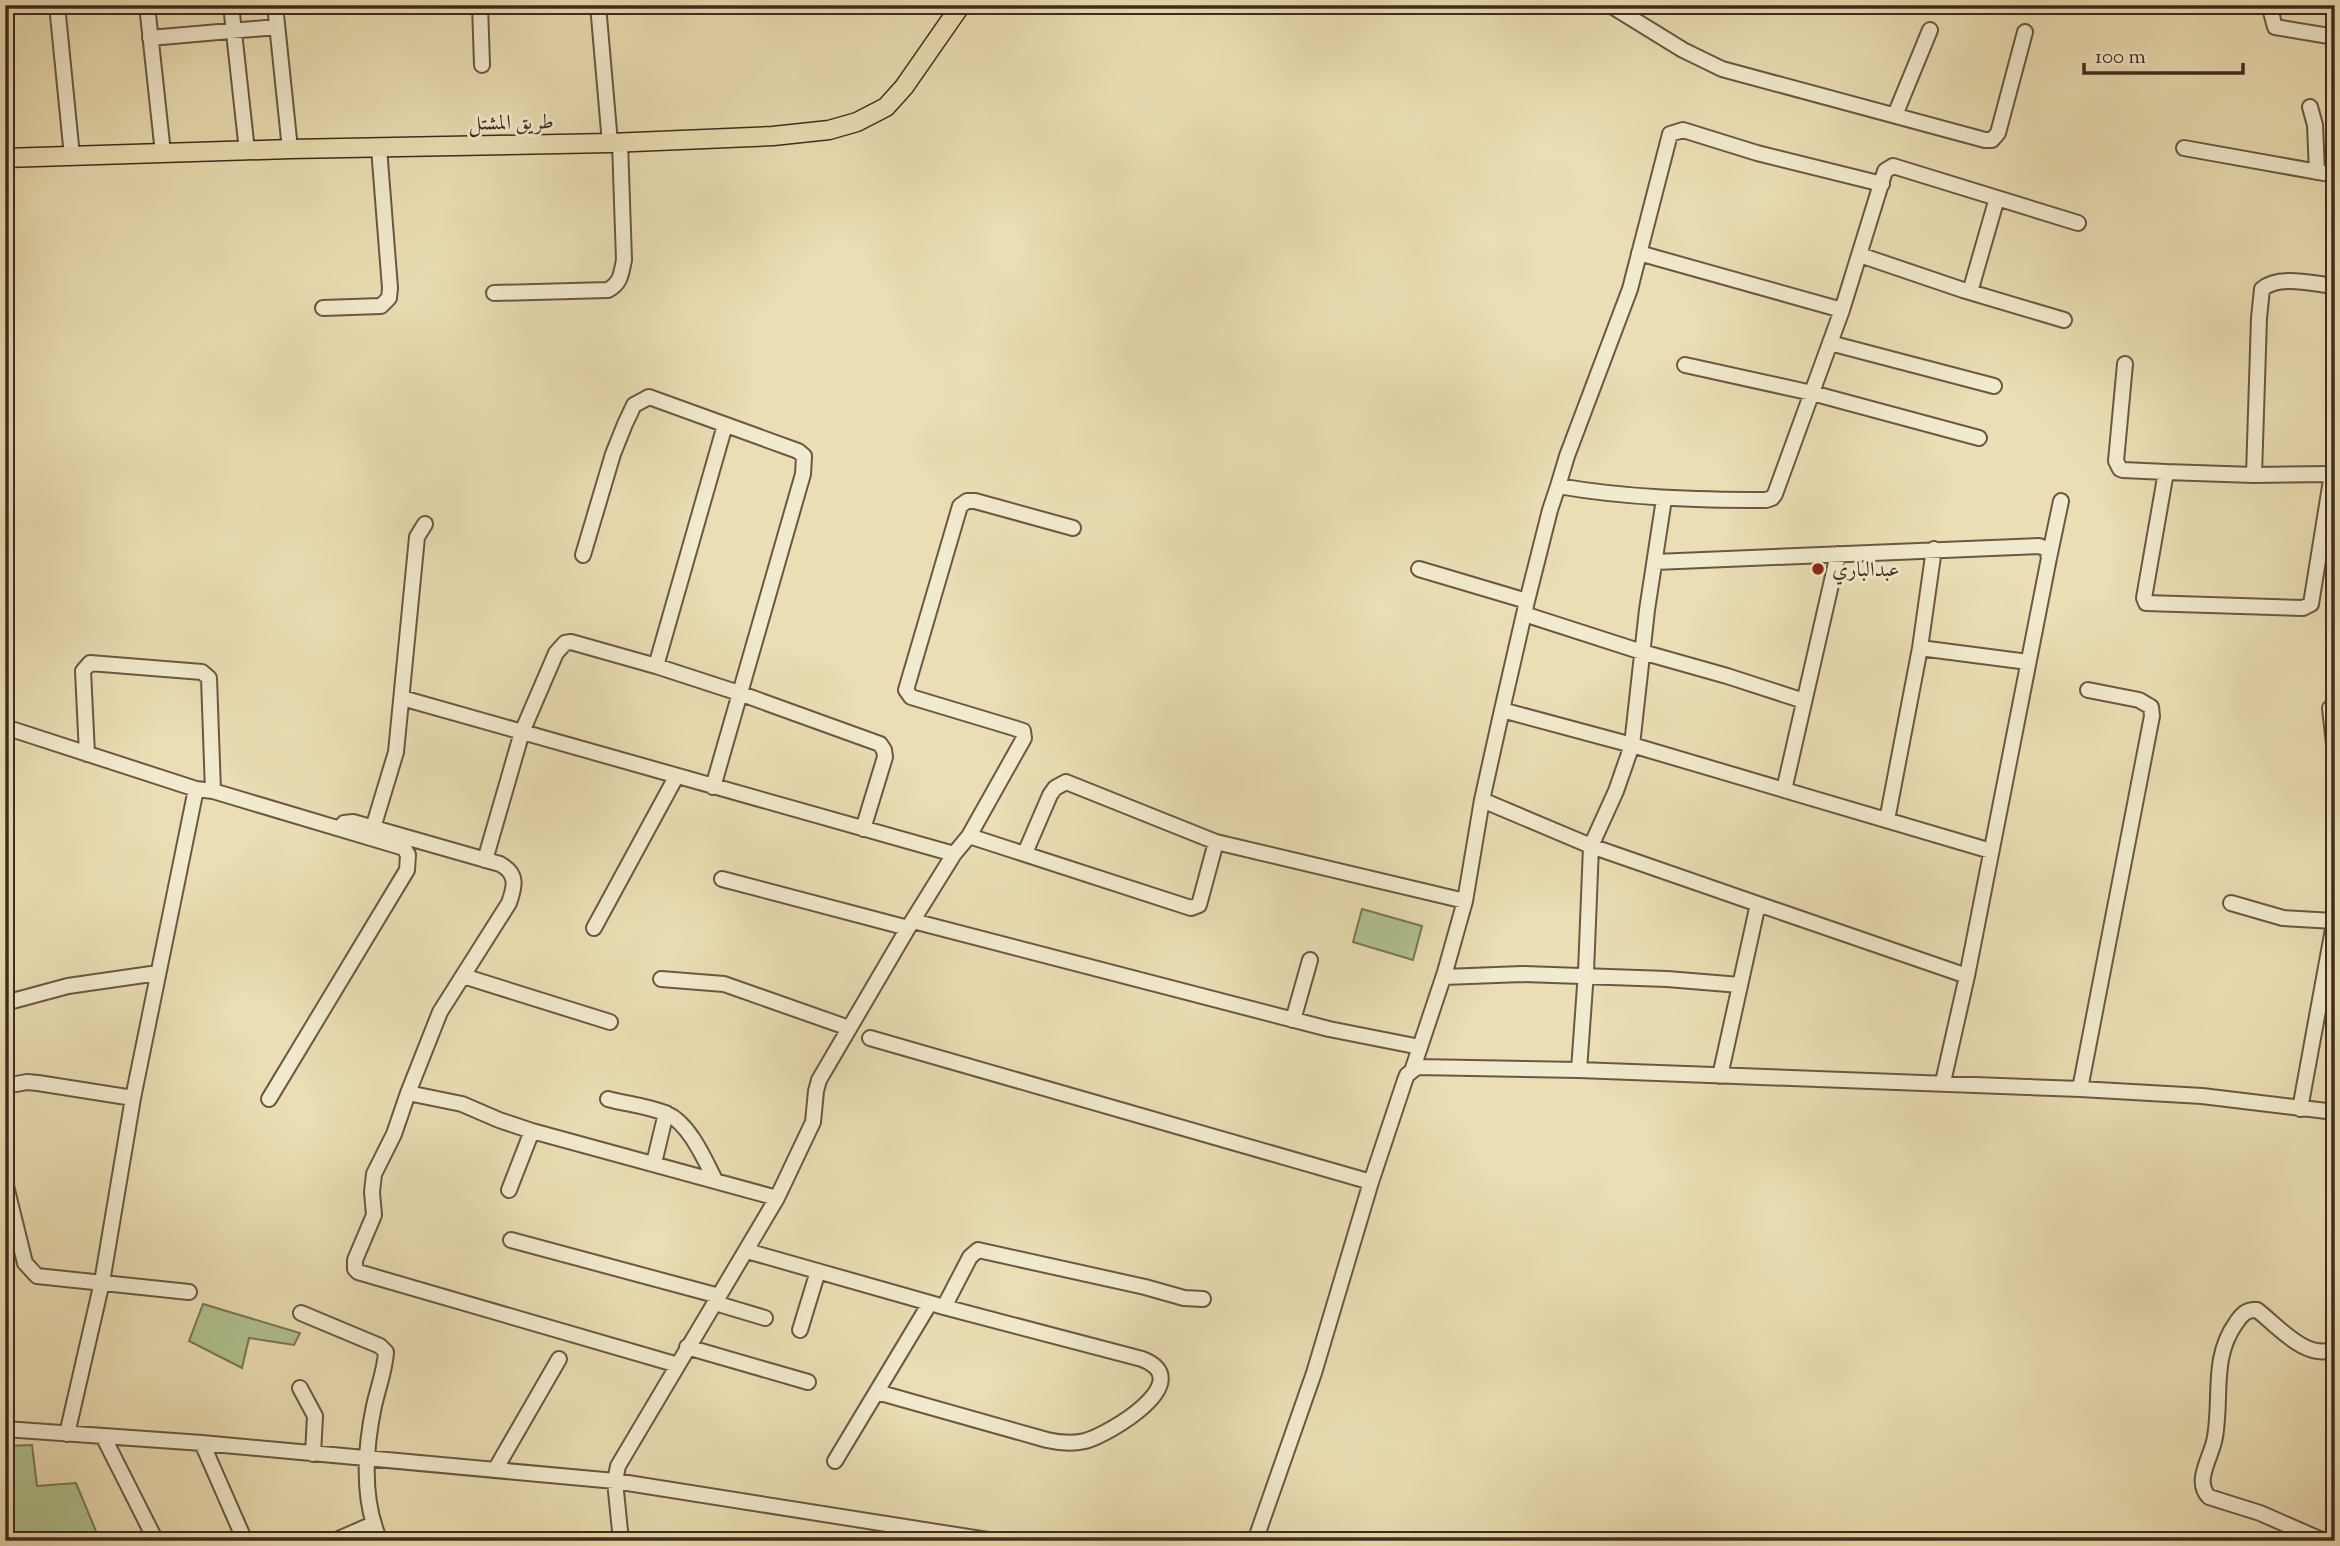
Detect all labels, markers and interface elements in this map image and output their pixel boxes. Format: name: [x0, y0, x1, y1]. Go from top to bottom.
scale bar: [2084, 32, 2244, 76]
text: 100 m: [2095, 43, 2146, 73]
street label: طريق المشتل: [468, 108, 554, 140]
place label: عبدالباري: [1832, 556, 1900, 586]
marker: عبدالباري: [1810, 561, 1826, 577]

